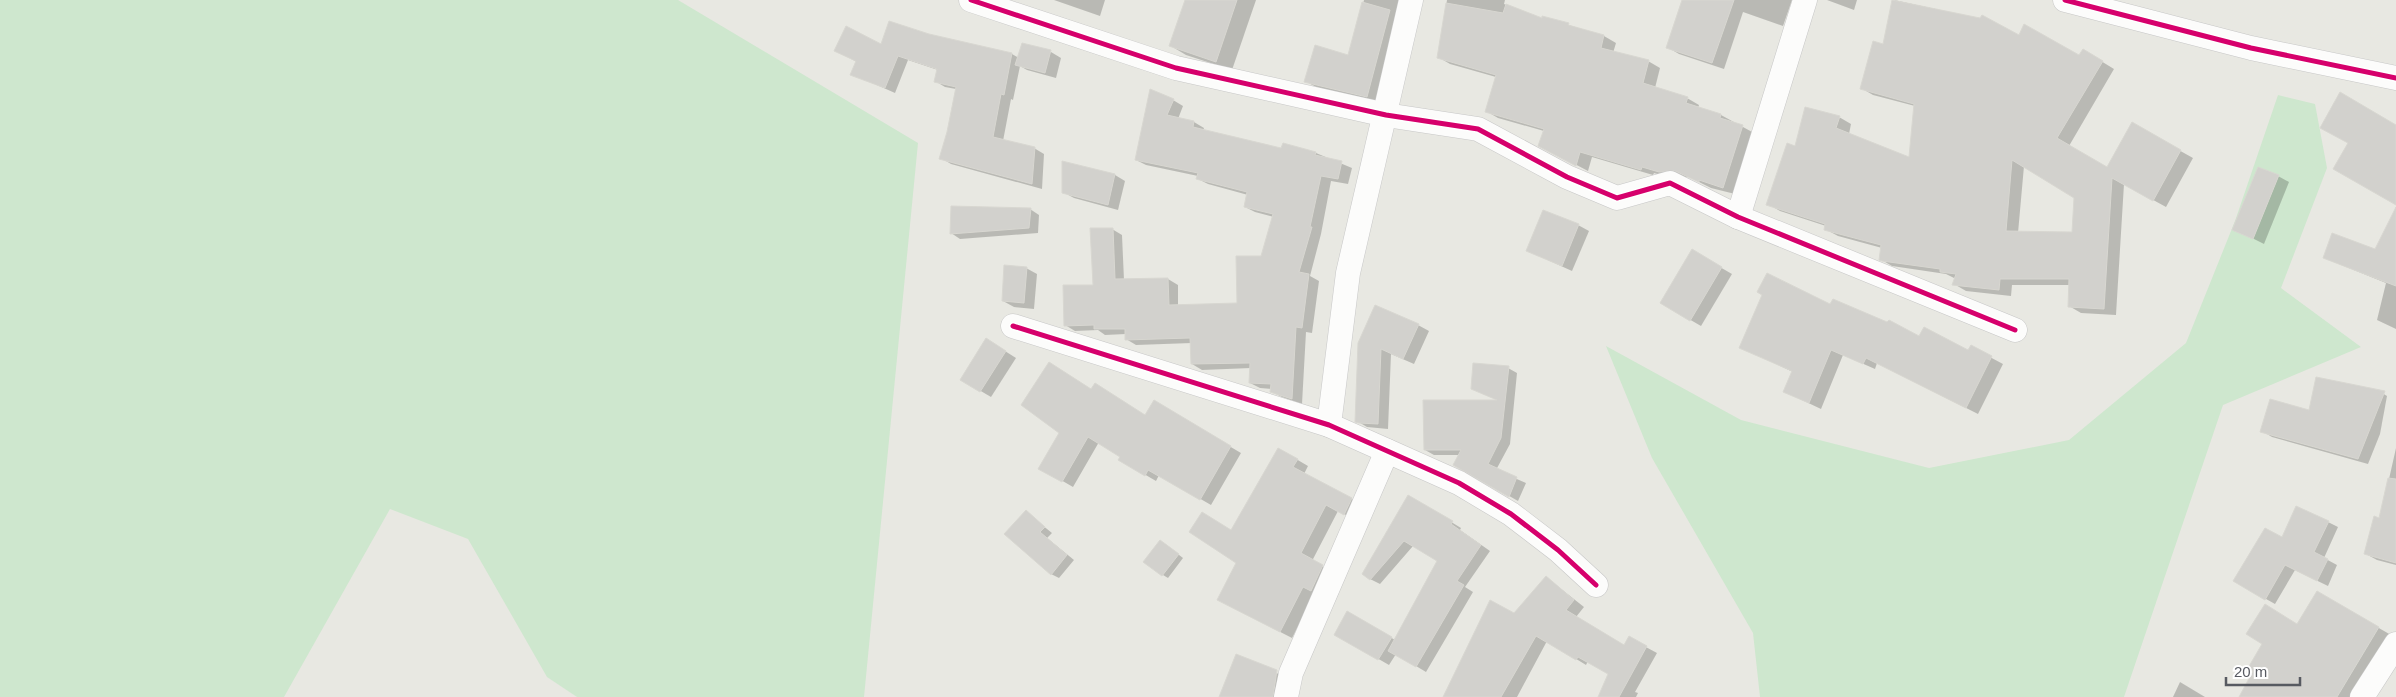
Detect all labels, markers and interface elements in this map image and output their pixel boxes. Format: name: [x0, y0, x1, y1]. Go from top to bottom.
scale bar: [2226, 654, 2300, 686]
text: 20 m: [2234, 663, 2267, 680]

